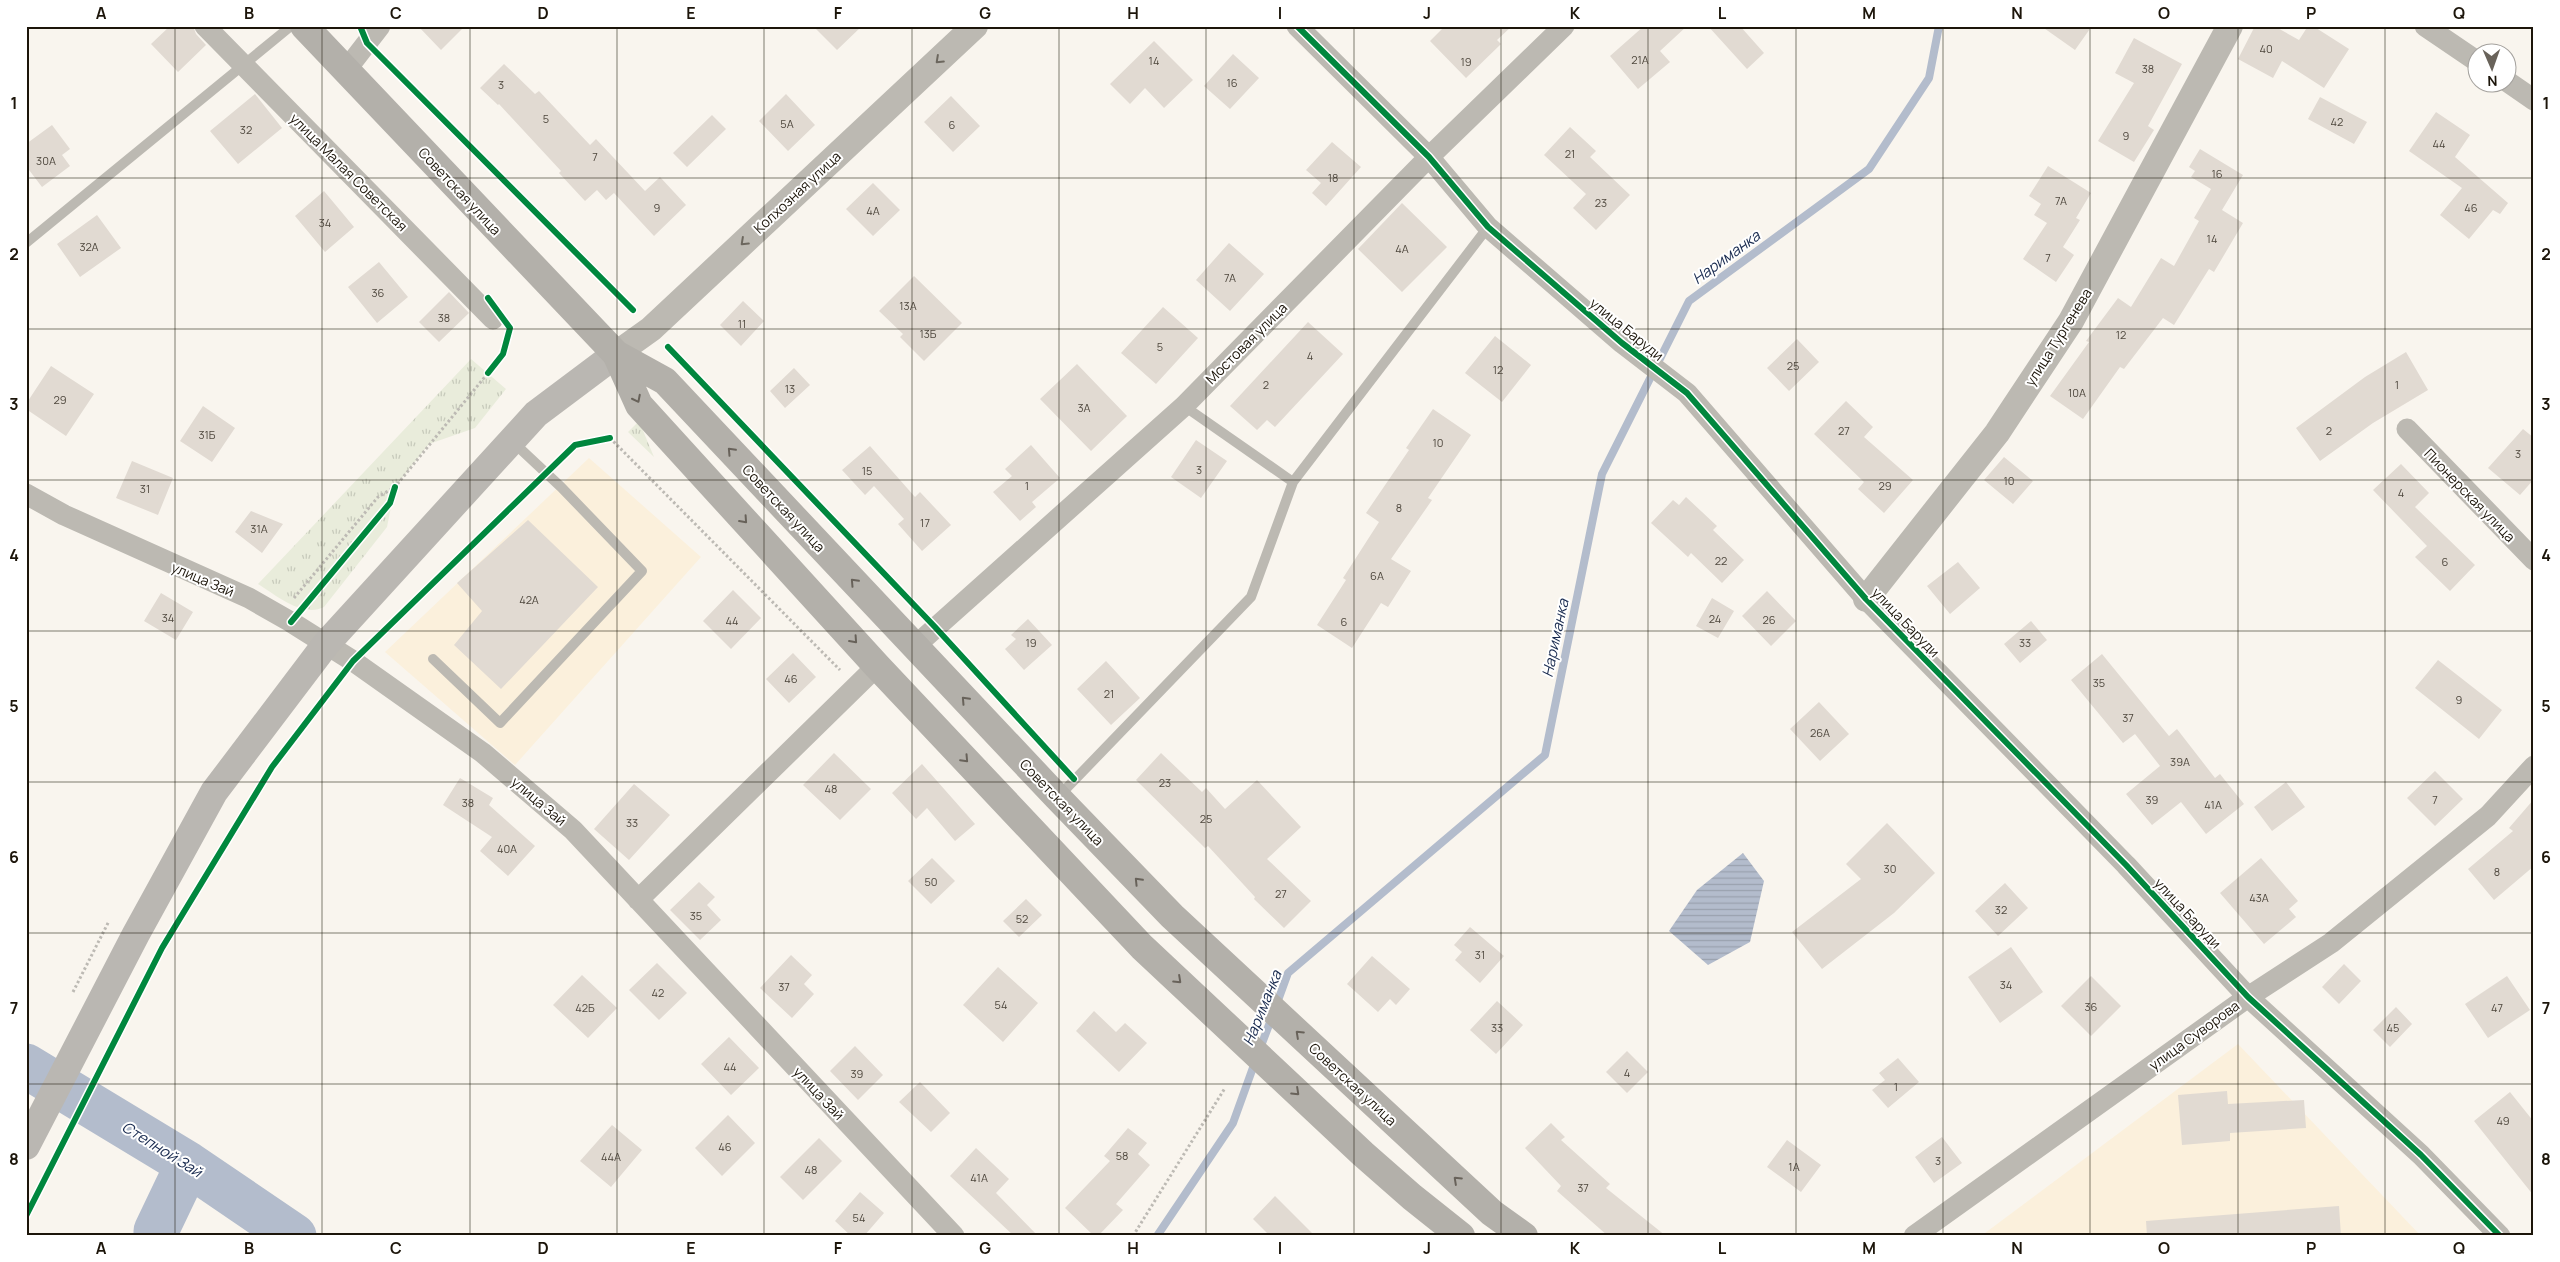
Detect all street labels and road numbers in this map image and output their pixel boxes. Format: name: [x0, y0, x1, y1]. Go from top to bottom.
street label: улица Малая Советская: [286, 109, 412, 235]
street label: Советская улица: [414, 143, 506, 239]
street label: Колхозная улица: [749, 147, 845, 237]
street label: улица Тургенева: [2020, 285, 2096, 389]
street label: улица Баруди: [1586, 293, 1668, 365]
street label: Мостовая улица: [1201, 298, 1291, 388]
street label: Пионерская улица: [2420, 444, 2520, 546]
street label: Советская улица: [738, 460, 830, 556]
street label: улица Зай: [169, 557, 237, 601]
street label: улица Баруди: [1868, 583, 1944, 661]
street label: Советская улица: [1016, 755, 1108, 849]
street label: улица Зай: [507, 772, 571, 830]
street label: улица Баруди: [2150, 874, 2226, 952]
street label: улица Суворова: [2145, 996, 2243, 1074]
street label: Советская улица: [1305, 1038, 1401, 1130]
street label: улица Зай: [789, 1062, 849, 1124]

